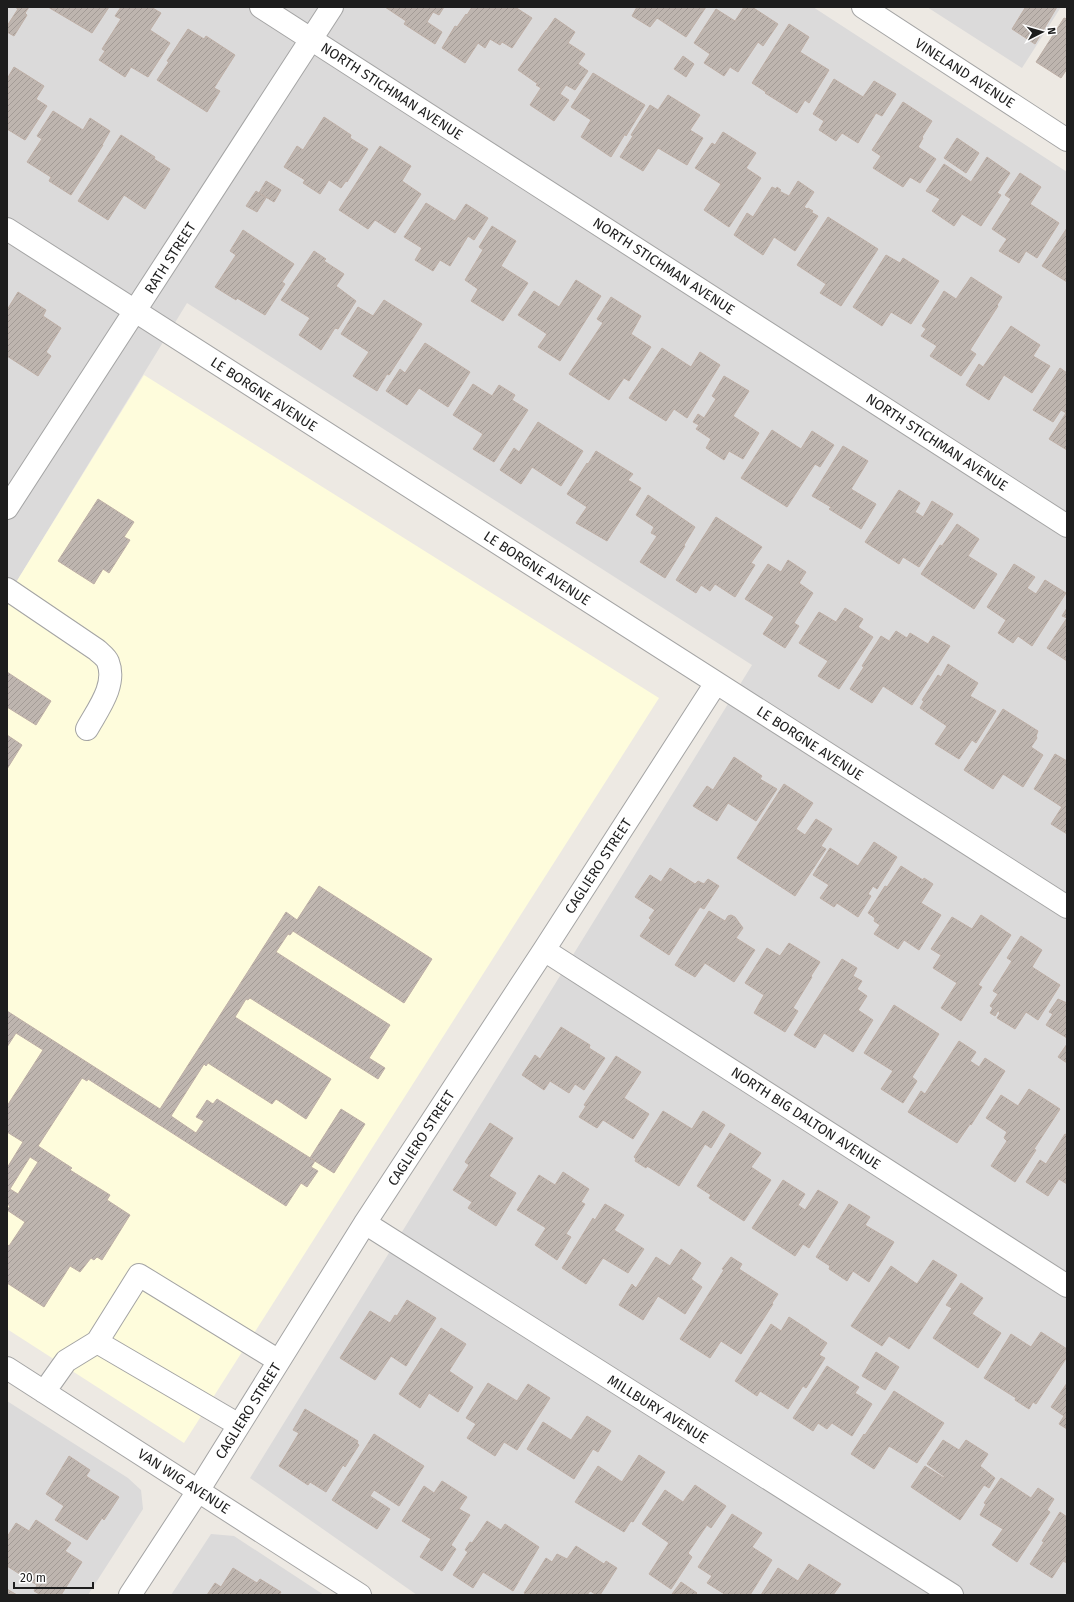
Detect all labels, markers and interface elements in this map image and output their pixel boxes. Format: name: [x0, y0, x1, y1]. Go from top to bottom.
north arrow: [1022, 12, 1062, 52]
text: N: [1045, 27, 1058, 35]
street label: VINELAND AVENUE: [912, 35, 1018, 112]
street label: NORTH STICHMAN AVENUE: [318, 39, 466, 144]
street label: NORTH STICHMAN AVENUE: [590, 214, 738, 319]
street label: RATH STREET: [141, 219, 200, 297]
street label: LE BORGNE AVENUE: [207, 354, 320, 435]
street label: NORTH STICHMAN AVENUE: [863, 390, 1011, 495]
street label: LE BORGNE AVENUE: [480, 528, 593, 609]
street label: LE BORGNE AVENUE: [753, 703, 866, 784]
street label: CAGLIERO STREET: [561, 815, 636, 917]
street label: NORTH BIG DALTON AVENUE: [728, 1064, 884, 1173]
street label: CAGLIERO STREET: [384, 1087, 459, 1189]
street label: CAGLIERO STREET: [212, 1359, 285, 1462]
street label: MILLBURY AVENUE: [604, 1372, 711, 1447]
street label: VAN WIG AVENUE: [134, 1445, 233, 1518]
scale bar: [14, 1564, 93, 1590]
text: 20 m: [20, 1571, 46, 1585]

